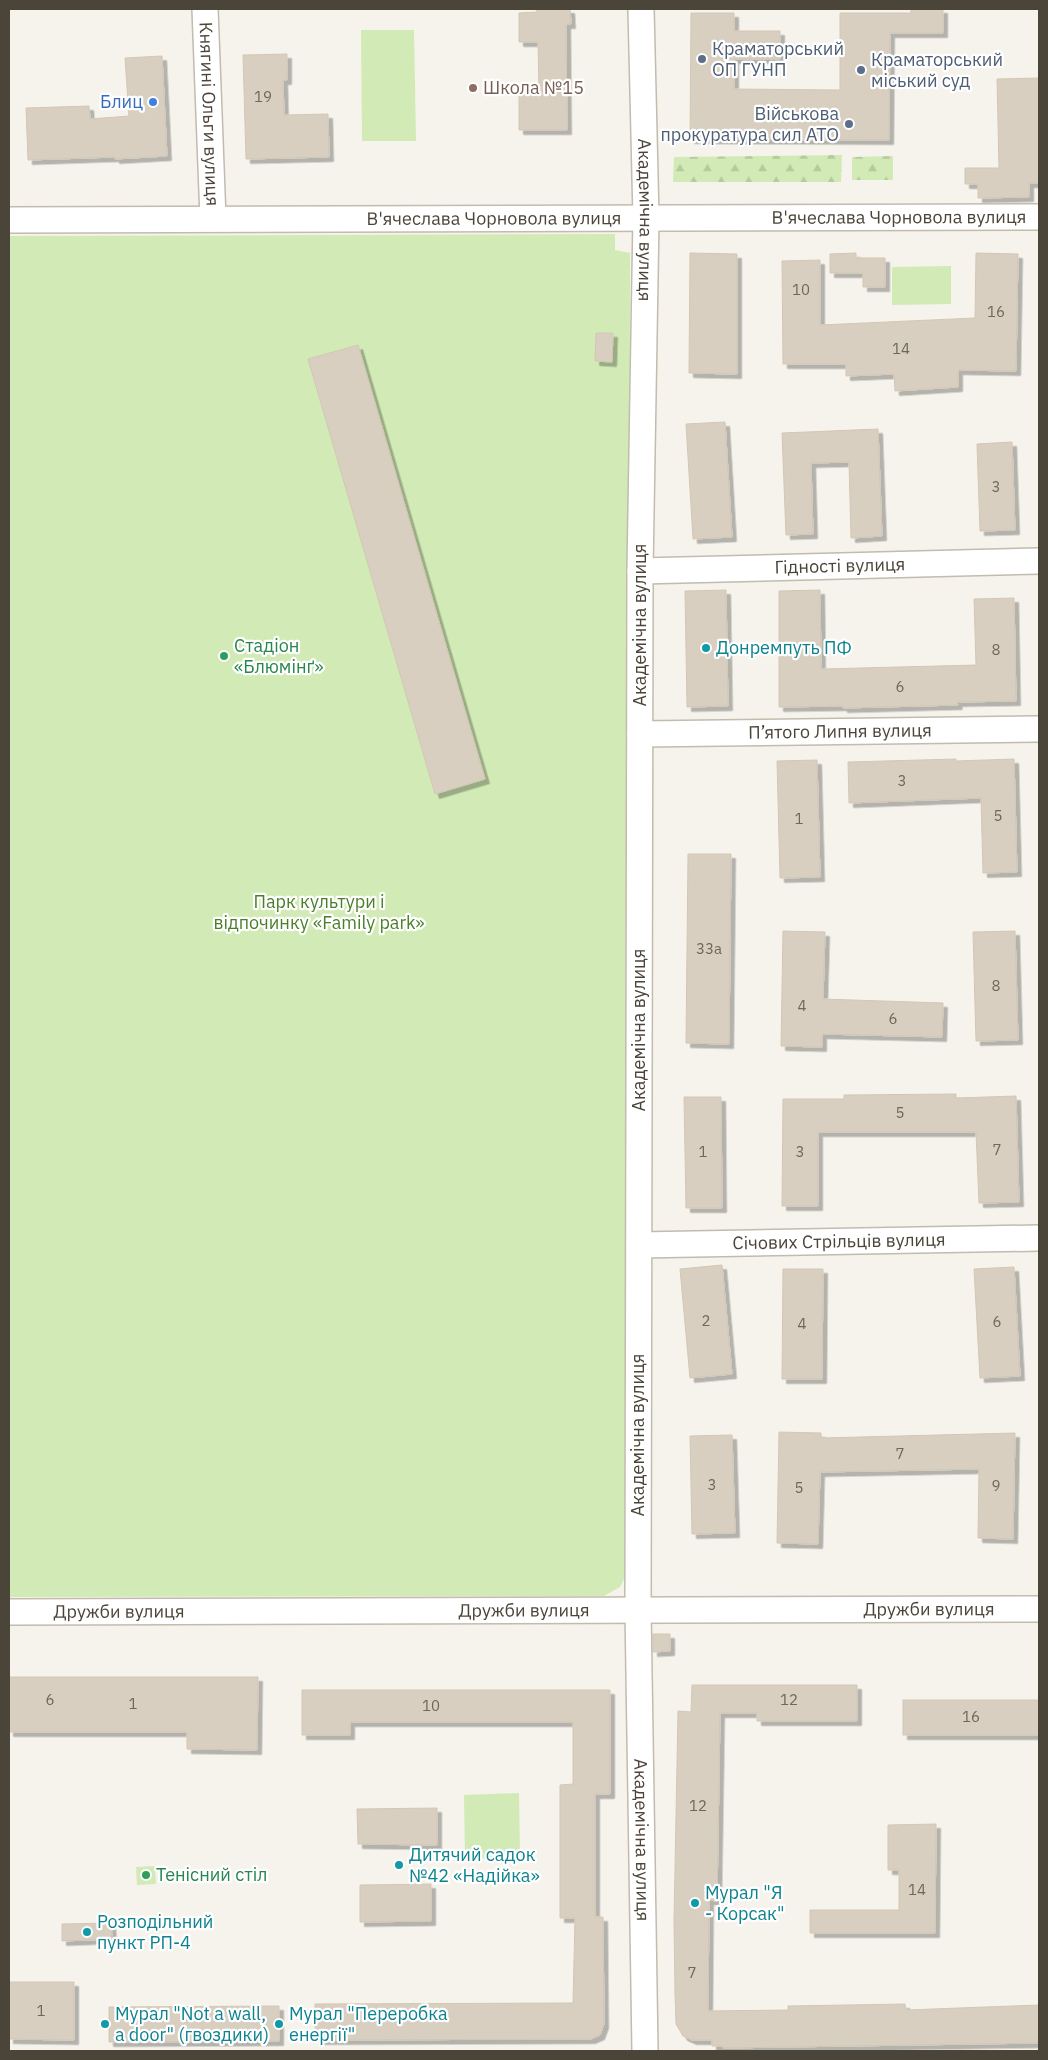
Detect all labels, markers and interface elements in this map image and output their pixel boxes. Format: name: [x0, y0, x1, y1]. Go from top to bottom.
street label: Княгині Ольги вулиця: [194, 21, 224, 206]
place label: Краматорський ОП ГУНП: [712, 37, 844, 81]
place label: Краматорський міський суд: [871, 48, 1003, 92]
marker: Краматорський ОП ГУНП: [696, 53, 708, 65]
marker: Краматорський міський суд: [855, 64, 867, 76]
place label: Школа №15: [483, 76, 584, 99]
marker: Школа №15: [467, 82, 479, 94]
house number: 19: [254, 87, 272, 106]
place label: Блиц: [100, 90, 143, 113]
marker: Блиц: [147, 96, 159, 108]
place label: Військова прокуратура сил АТО: [661, 102, 839, 146]
marker: Військова прокуратура сил АТО: [843, 118, 855, 130]
street label: Академічна вулиця: [633, 138, 658, 302]
street label: В'ячеслава Чорновола вулиця: [772, 205, 1026, 229]
street label: В'ячеслава Чорновола вулиця: [367, 206, 621, 230]
house number: 10: [792, 280, 810, 299]
house number: 16: [987, 302, 1005, 321]
house number: 14: [892, 339, 910, 358]
house number: 3: [991, 477, 1001, 496]
street label: Академічна вулиця: [628, 544, 651, 706]
street label: Гідності вулиця: [774, 552, 906, 579]
place label: Стадіон «Блюмінґ»: [234, 634, 324, 678]
place label: Донремпуть ПФ: [716, 636, 852, 659]
house number: 8: [991, 640, 1001, 659]
marker: Донремпуть ПФ: [700, 642, 712, 654]
marker: Стадіон «Блюмінґ»: [218, 650, 230, 662]
house number: 6: [895, 677, 905, 696]
street label: П’ятого Липня вулиця: [748, 718, 932, 744]
house number: 3: [897, 771, 907, 790]
house number: 5: [993, 806, 1003, 825]
house number: 1: [794, 809, 804, 828]
park label: Парк культури і відпочинку «Family park»: [213, 890, 425, 934]
house number: 33а: [696, 939, 722, 958]
street label: Академічна вулиця: [627, 949, 650, 1111]
house number: 8: [991, 976, 1001, 995]
house number: 4: [797, 996, 807, 1015]
house number: 6: [888, 1009, 898, 1028]
house number: 5: [895, 1103, 905, 1122]
house number: 7: [992, 1140, 1002, 1159]
house number: 1: [698, 1142, 708, 1161]
house number: 3: [795, 1142, 805, 1161]
street label: Січових Стрільців вулиця: [732, 1228, 946, 1254]
house number: 2: [701, 1311, 711, 1330]
house number: 6: [992, 1312, 1002, 1331]
house number: 4: [797, 1314, 807, 1333]
street label: Академічна вулиця: [626, 1354, 649, 1516]
house number: 7: [895, 1444, 905, 1463]
house number: 3: [707, 1475, 717, 1494]
house number: 9: [991, 1476, 1001, 1495]
house number: 5: [794, 1478, 804, 1497]
street label: Дружби вулиця: [863, 1597, 995, 1621]
street label: Дружби вулиця: [458, 1598, 590, 1622]
street label: Дружби вулиця: [53, 1599, 185, 1623]
house number: 6: [45, 1690, 55, 1709]
house number: 12: [780, 1690, 798, 1709]
house number: 1: [128, 1694, 138, 1713]
house number: 10: [422, 1696, 440, 1715]
house number: 16: [962, 1707, 980, 1726]
street label: Академічна вулиця: [629, 1758, 655, 1922]
house number: 12: [689, 1796, 707, 1815]
place label: Дитячий садок №42 «Надійка»: [409, 1843, 540, 1887]
marker: Дитячий садок №42 «Надійка»: [393, 1859, 405, 1871]
place label: Тенісний стіл: [156, 1863, 267, 1886]
marker: Тенісний стіл: [140, 1869, 152, 1881]
house number: 14: [908, 1880, 926, 1899]
place label: Мурал "Я - Корсак": [705, 1881, 785, 1925]
marker: Мурал "Я - Корсак": [689, 1897, 701, 1909]
place label: Розподільний пункт РП-4: [97, 1910, 213, 1954]
marker: Розподільний пункт РП-4: [81, 1926, 93, 1938]
house number: 7: [687, 1963, 697, 1982]
house number: 1: [36, 2001, 46, 2020]
place label: Мурал "Not a wall, a door" (гвоздики): [115, 2002, 269, 2046]
place label: Мурал "Переробка енергії": [289, 2002, 448, 2046]
marker: Мурал "Not a wall, a door" (гвоздики): [99, 2018, 111, 2030]
marker: Мурал "Переробка енергії": [273, 2018, 285, 2030]

